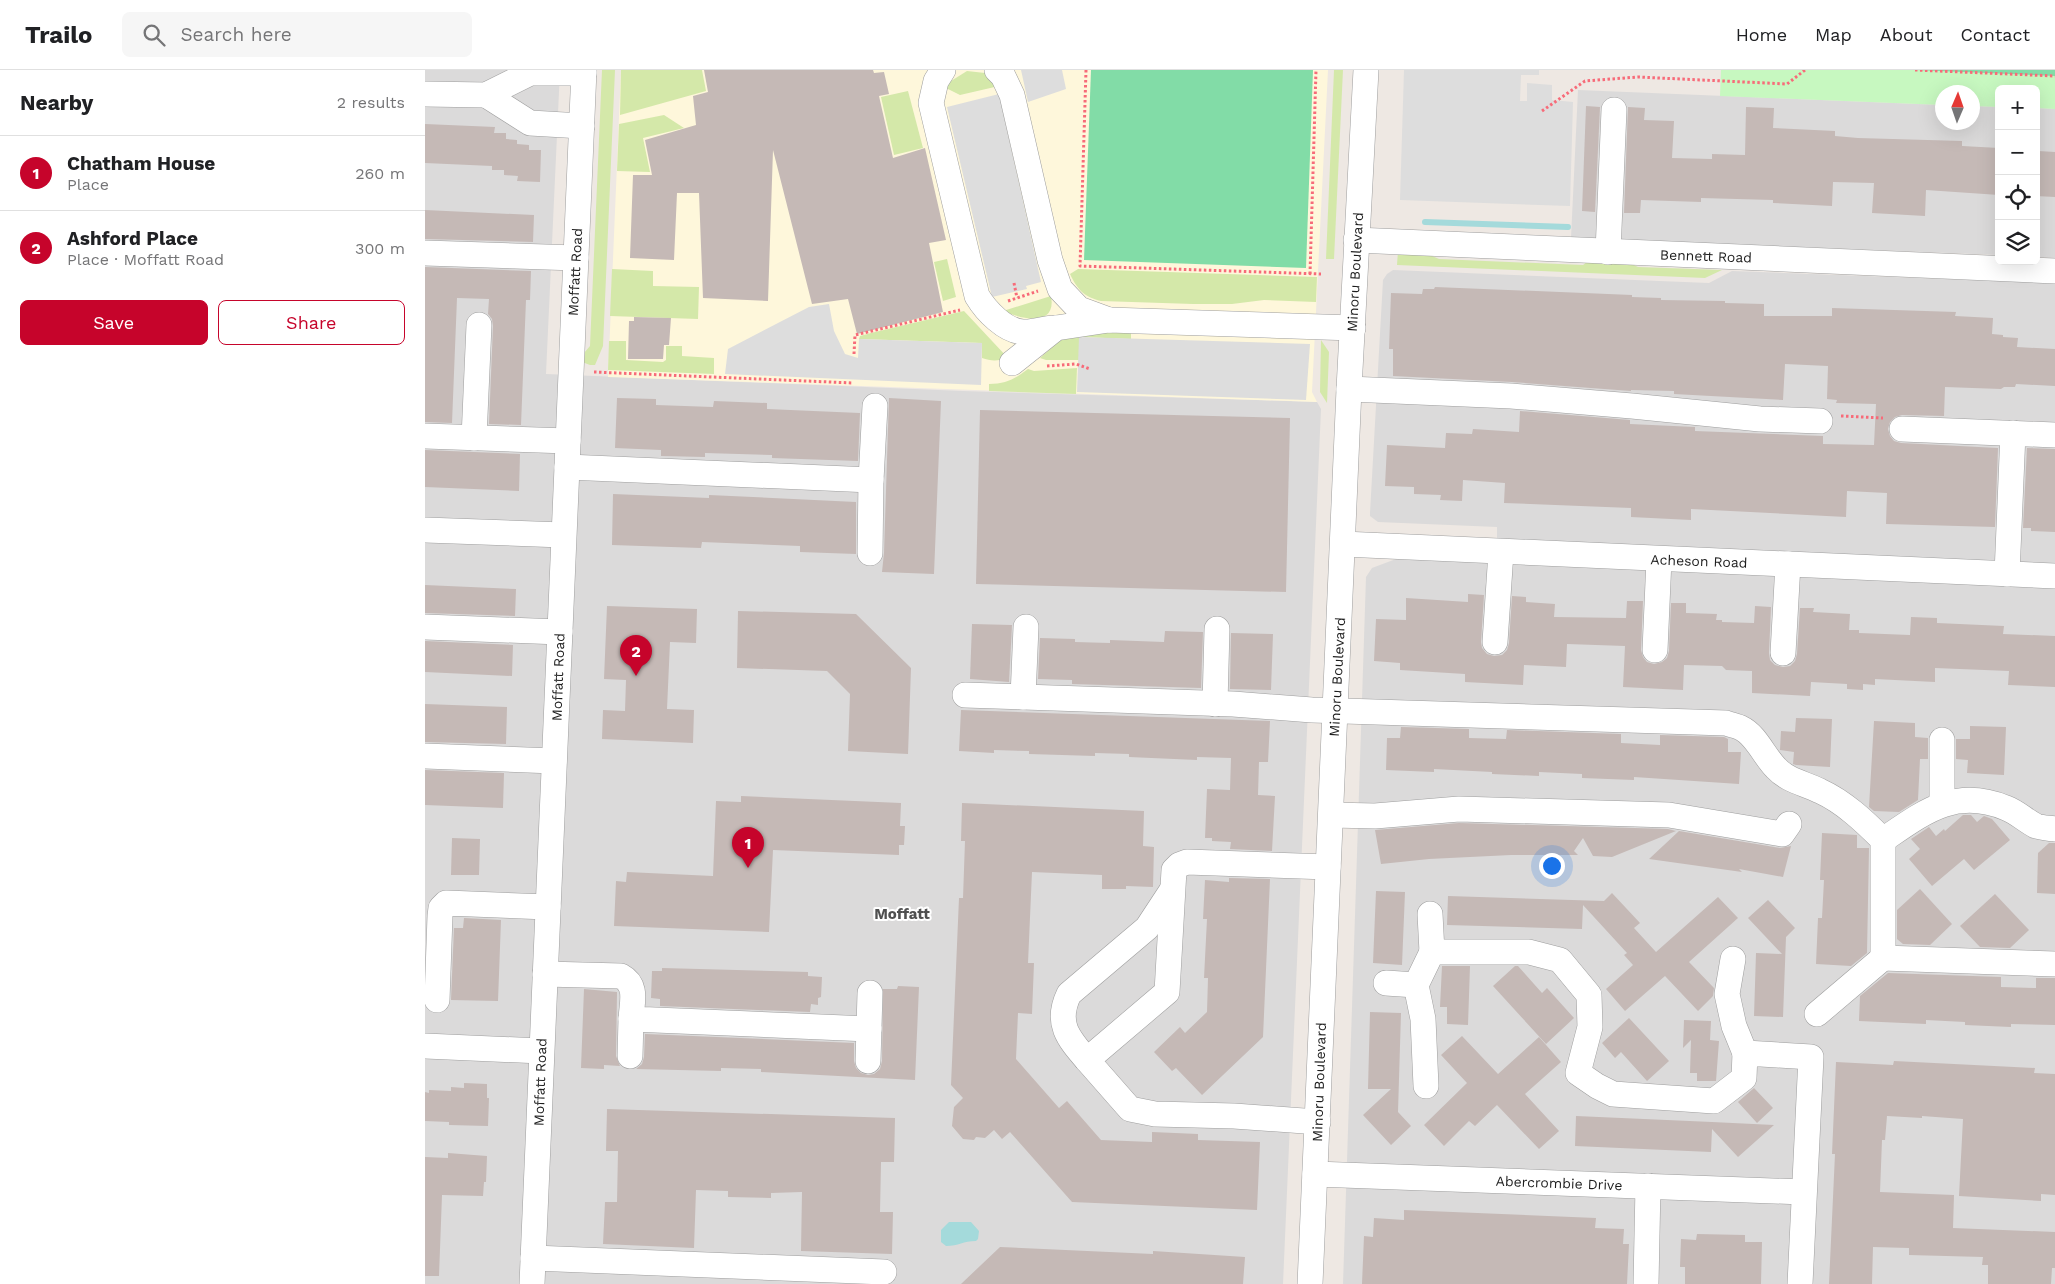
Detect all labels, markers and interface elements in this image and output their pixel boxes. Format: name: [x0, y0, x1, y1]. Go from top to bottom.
search box: [122, 12, 472, 57]
text: Trailo: [25, 21, 92, 49]
icon: search: [140, 21, 168, 49]
text: Search here: [180, 23, 292, 46]
text: Home: [1736, 24, 1787, 45]
text: Map: [1815, 24, 1852, 45]
text: About: [1880, 24, 1932, 45]
text: Contact: [1960, 24, 2030, 45]
north arrow: [1935, 85, 1980, 130]
map controls: [1995, 85, 2040, 265]
button: +: [1995, 85, 2040, 130]
text: Nearby: [20, 90, 93, 115]
text: 2 results: [337, 93, 405, 112]
button: −: [1995, 130, 2040, 175]
text: Chatham House: [67, 152, 215, 175]
text: 1: [33, 164, 39, 183]
text: 260 m: [355, 164, 405, 183]
text: Place: [67, 175, 109, 194]
button: locate: [1995, 175, 2040, 220]
street label: Minoru Boulevard: [1344, 212, 1366, 332]
button: layers: [1995, 220, 2040, 265]
text: Ashford Place: [67, 227, 198, 250]
street label: Moffatt Road: [565, 228, 585, 316]
text: 2: [31, 239, 41, 258]
text: 300 m: [355, 239, 405, 258]
street label: Bennett Road: [1660, 246, 1752, 266]
text: Place · Moffatt Road: [67, 250, 224, 269]
button: Save: [20, 300, 208, 345]
button: Share: [218, 300, 405, 345]
street label: Acheson Road: [1650, 551, 1748, 571]
street label: Minoru Boulevard: [1326, 617, 1348, 737]
street label: Moffatt Road: [548, 633, 568, 721]
pin: 2: [620, 635, 652, 676]
pin: 1: [732, 827, 764, 868]
your location: [1539, 853, 1565, 879]
district label: Moffatt: [874, 905, 930, 923]
street label: Minoru Boulevard: [1309, 1022, 1329, 1142]
street label: Moffatt Road: [530, 1038, 550, 1126]
street label: Abercrombie Drive: [1495, 1173, 1623, 1193]

